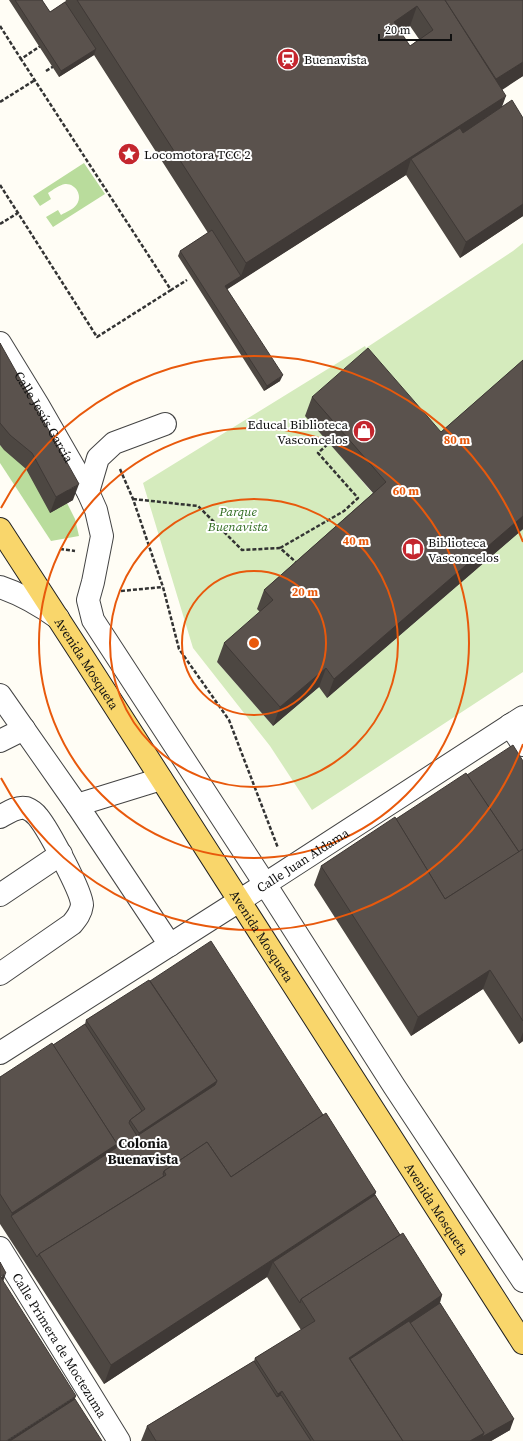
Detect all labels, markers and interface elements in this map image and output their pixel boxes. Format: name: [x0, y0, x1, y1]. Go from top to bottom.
scale bar: [379, 16, 451, 42]
text: 20 m: [385, 22, 411, 38]
station icon: Buenavista: [275, 46, 301, 72]
place label: Buenavista: [304, 51, 368, 68]
place icon: Locomotora TCC 2: [116, 141, 142, 167]
place label: Locomotora TCC 2: [144, 146, 251, 163]
street label: Calle Jesús García: [11, 368, 78, 466]
place label: Educal Biblioteca Vasconcelos: [248, 416, 348, 448]
shop icon: Educal Biblioteca Vasconcelos: [351, 418, 377, 444]
text: 80 m: [444, 432, 470, 448]
text: 60 m: [393, 483, 419, 499]
park label: Parque Buenavista: [207, 503, 268, 535]
text: 40 m: [343, 533, 369, 549]
place label: Biblioteca Vasconcelos: [428, 534, 499, 566]
library icon: Biblioteca Vasconcelos: [400, 536, 426, 562]
text: 20 m: [292, 584, 318, 600]
street label: Avenida Mosqueta: [51, 614, 123, 713]
centre of rings: [247, 636, 261, 650]
street label: Calle Juan Aldama: [253, 824, 352, 896]
street label: Avenida Mosqueta: [226, 887, 298, 985]
district label: Colonia Buenavista: [108, 1133, 179, 1169]
street label: Avenida Mosqueta: [401, 1160, 473, 1258]
street label: Calle Primera de Moctezuma: [9, 1269, 111, 1421]

